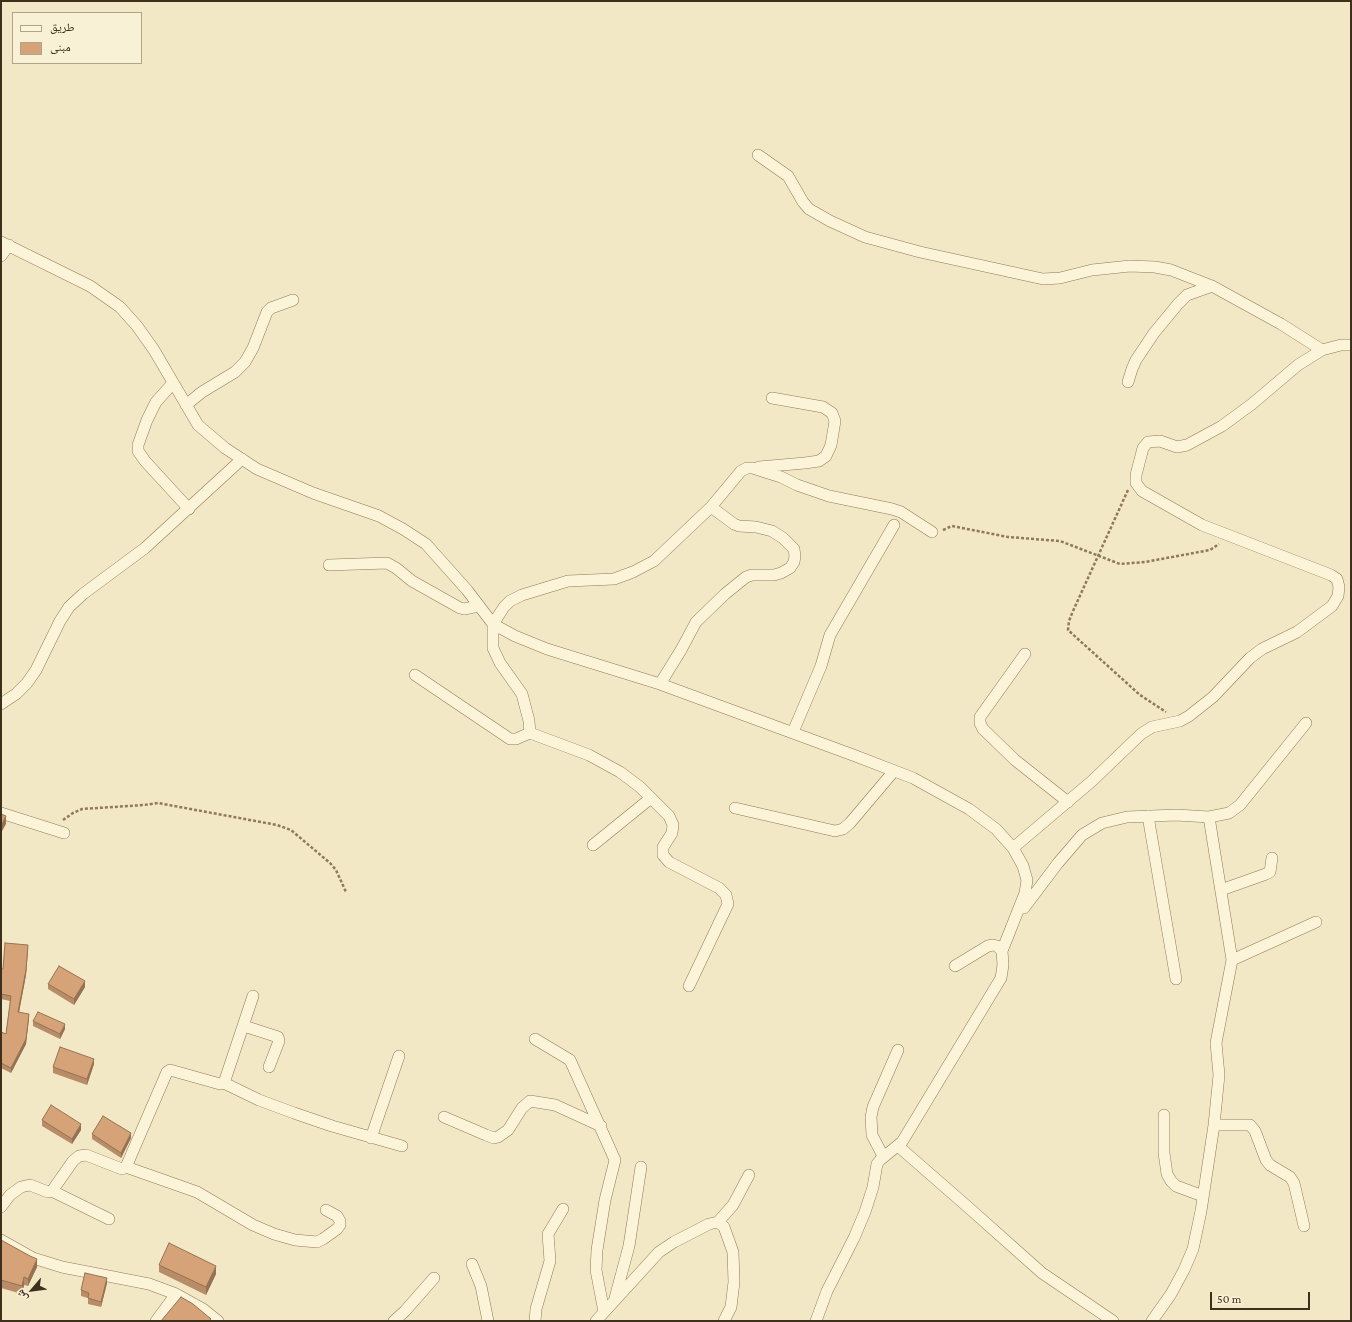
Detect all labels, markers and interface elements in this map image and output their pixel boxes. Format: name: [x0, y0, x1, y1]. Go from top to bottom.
legend: [12, 12, 142, 64]
text: طريق: [50, 20, 75, 34]
text: مبنى: [50, 40, 71, 54]
north arrow: [12, 1270, 52, 1310]
scale bar: [1212, 1284, 1312, 1310]
text: ش: [13, 1288, 29, 1304]
text: 50 m: [1217, 1292, 1241, 1306]

